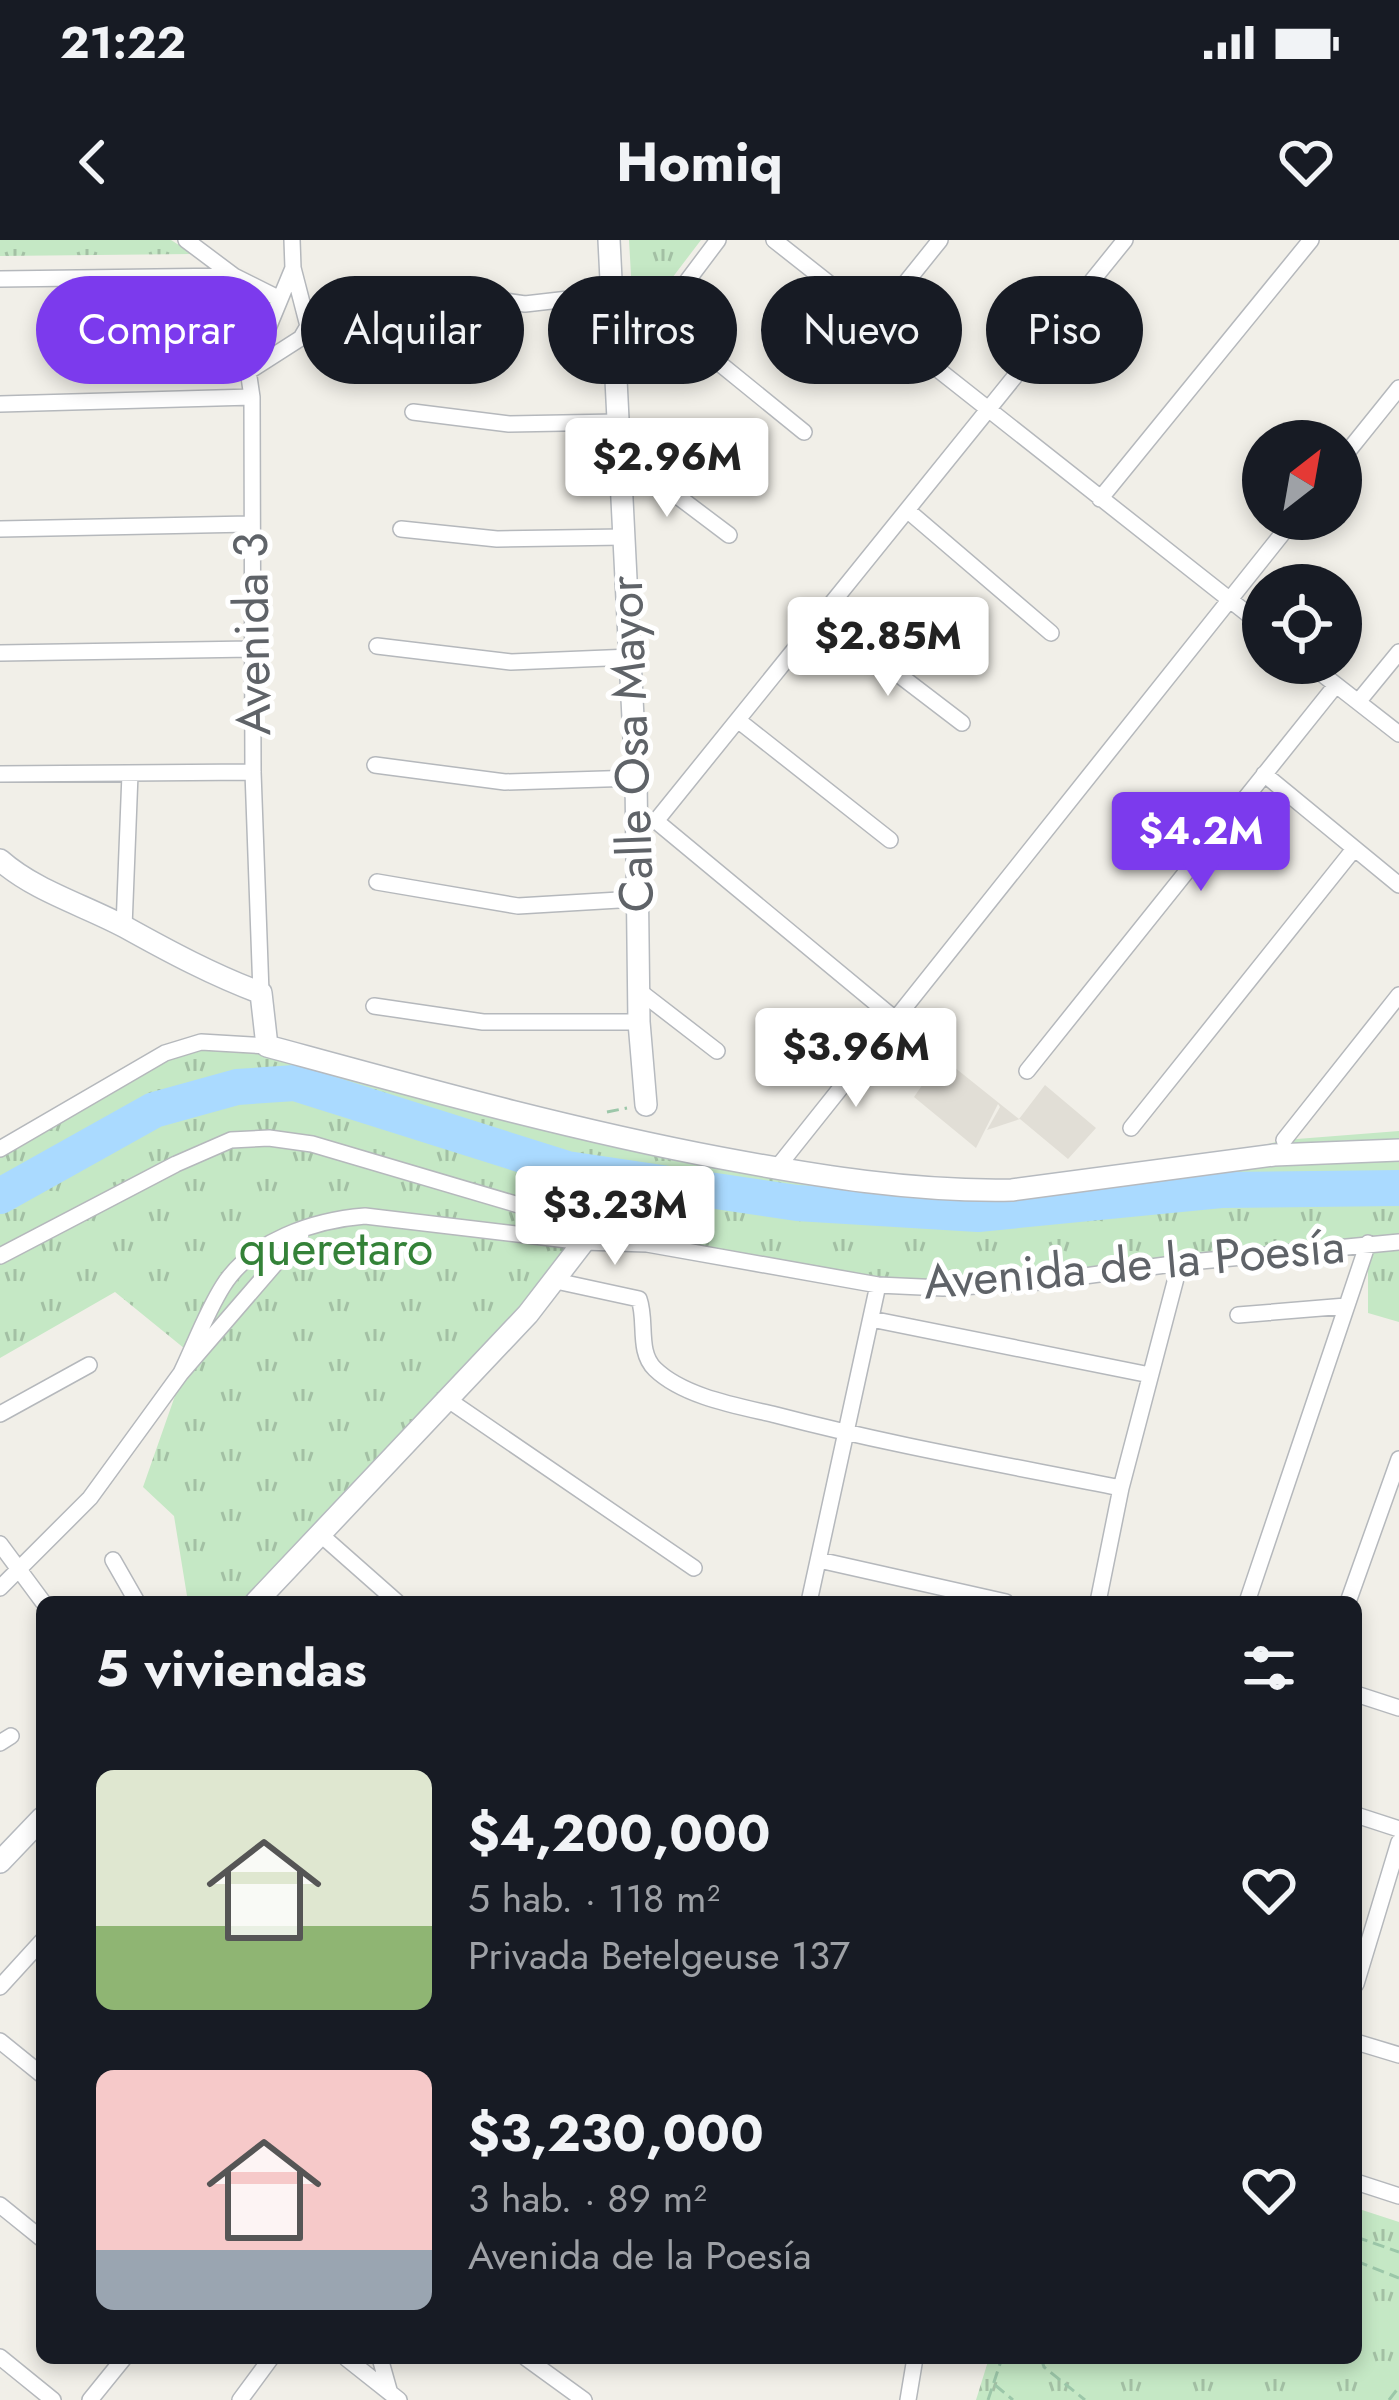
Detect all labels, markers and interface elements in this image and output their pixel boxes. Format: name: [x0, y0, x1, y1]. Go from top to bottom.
text: 21:22: [60, 10, 186, 75]
text: Homiq: [616, 123, 783, 201]
icon: back: [60, 129, 126, 195]
icon: heart: [1273, 129, 1339, 195]
chip: Comprar: [36, 276, 277, 384]
chip: Alquilar: [301, 276, 524, 384]
chip: Filtros: [548, 276, 737, 384]
chip: Nuevo: [761, 276, 962, 384]
chip: Piso: [986, 276, 1143, 384]
pin: $2.96M: [569, 418, 765, 520]
north arrow: [1242, 420, 1362, 540]
map controls: [1242, 420, 1362, 684]
text: $2.96M: [592, 428, 742, 485]
street label: Avenida 3: [216, 532, 288, 736]
button: locate: [1242, 564, 1362, 684]
street label: Calle Osa Mayor: [591, 574, 671, 913]
pin: $2.85M: [790, 597, 986, 699]
text: $2.85M: [815, 607, 961, 664]
pin: $4.2M: [1117, 792, 1285, 894]
text: $4.2M: [1139, 802, 1263, 859]
pin: $3.96M: [758, 1008, 954, 1110]
text: $3.96M: [782, 1018, 930, 1075]
pin: $3.23M: [517, 1166, 713, 1268]
text: $3.23M: [542, 1176, 688, 1233]
street label: Avenida de la Poesía: [920, 1211, 1348, 1317]
park label: queretaro: [239, 1214, 433, 1283]
text: 5 viviendas: [96, 1631, 367, 1705]
icon: filters: [1236, 1635, 1302, 1701]
text: $4,200,000: [468, 1796, 771, 1870]
icon: home: [192, 1818, 336, 1962]
icon: heart: [1236, 1857, 1302, 1923]
text: 5 hab. · 118 m²: [468, 1870, 720, 1927]
text: Privada Betelgeuse 137: [468, 1927, 850, 1984]
text: $3,230,000: [468, 2096, 764, 2170]
icon: home: [192, 2118, 336, 2262]
icon: heart: [1236, 2157, 1302, 2223]
text: 3 hab. · 89 m²: [468, 2170, 707, 2227]
text: Avenida de la Poesía: [468, 2227, 811, 2284]

